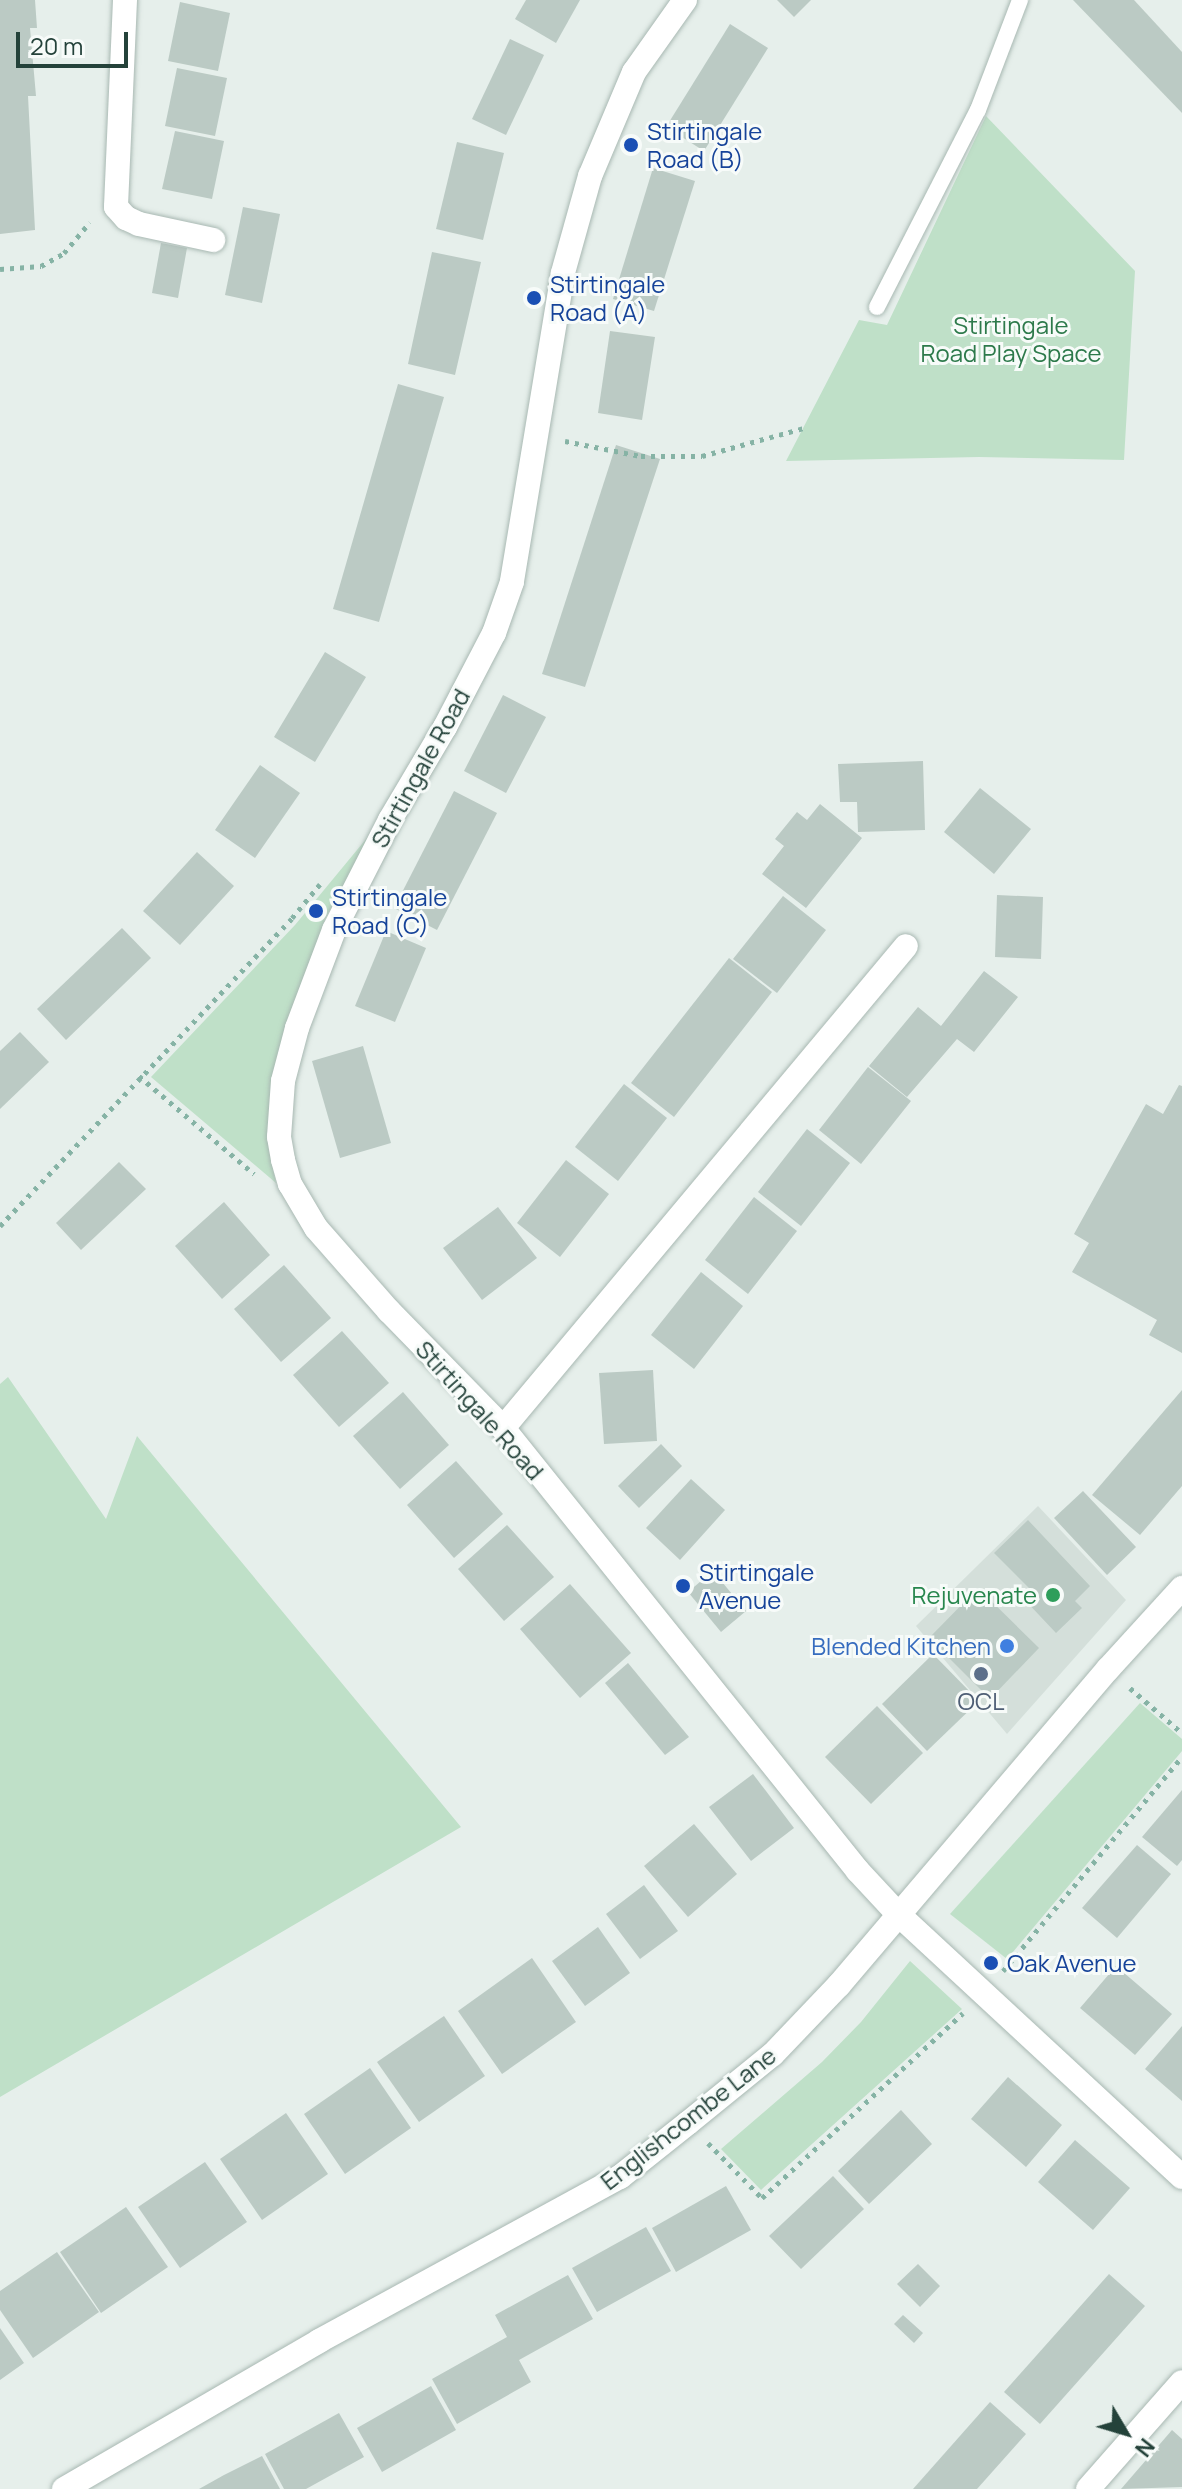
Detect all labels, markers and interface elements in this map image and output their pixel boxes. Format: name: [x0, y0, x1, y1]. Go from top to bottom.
scale bar: [20, 16, 132, 66]
text: 20 m: [30, 29, 83, 62]
place label: Stirtingale Road (B): [647, 117, 762, 173]
marker: Stirtingale Road (B): [622, 136, 640, 154]
place label: Stirtingale Road (A): [550, 270, 665, 326]
marker: Stirtingale Road (A): [525, 289, 543, 307]
park label: Stirtingale Road Play Space: [920, 311, 1102, 367]
street label: Stirtingale Road: [365, 684, 475, 852]
place label: Stirtingale Road (C): [332, 883, 447, 939]
marker: Stirtingale Road (C): [307, 902, 325, 920]
street label: Stirtingale Road: [410, 1335, 550, 1485]
place label: Stirtingale Avenue: [699, 1558, 814, 1614]
marker: Stirtingale Avenue: [674, 1577, 692, 1595]
place label: Rejuvenate: [911, 1581, 1037, 1609]
marker: Rejuvenate: [1044, 1586, 1062, 1604]
place label: Blended Kitchen: [811, 1632, 991, 1660]
marker: Blended Kitchen: [998, 1637, 1016, 1655]
marker: OCL: [972, 1665, 990, 1683]
place label: OCL: [958, 1687, 1004, 1715]
place label: Oak Avenue: [1007, 1949, 1137, 1977]
marker: Oak Avenue: [982, 1954, 1000, 1972]
street label: Englishcombe Lane: [595, 2041, 781, 2195]
north arrow: [1086, 2393, 1166, 2473]
text: N: [1128, 2432, 1162, 2463]

